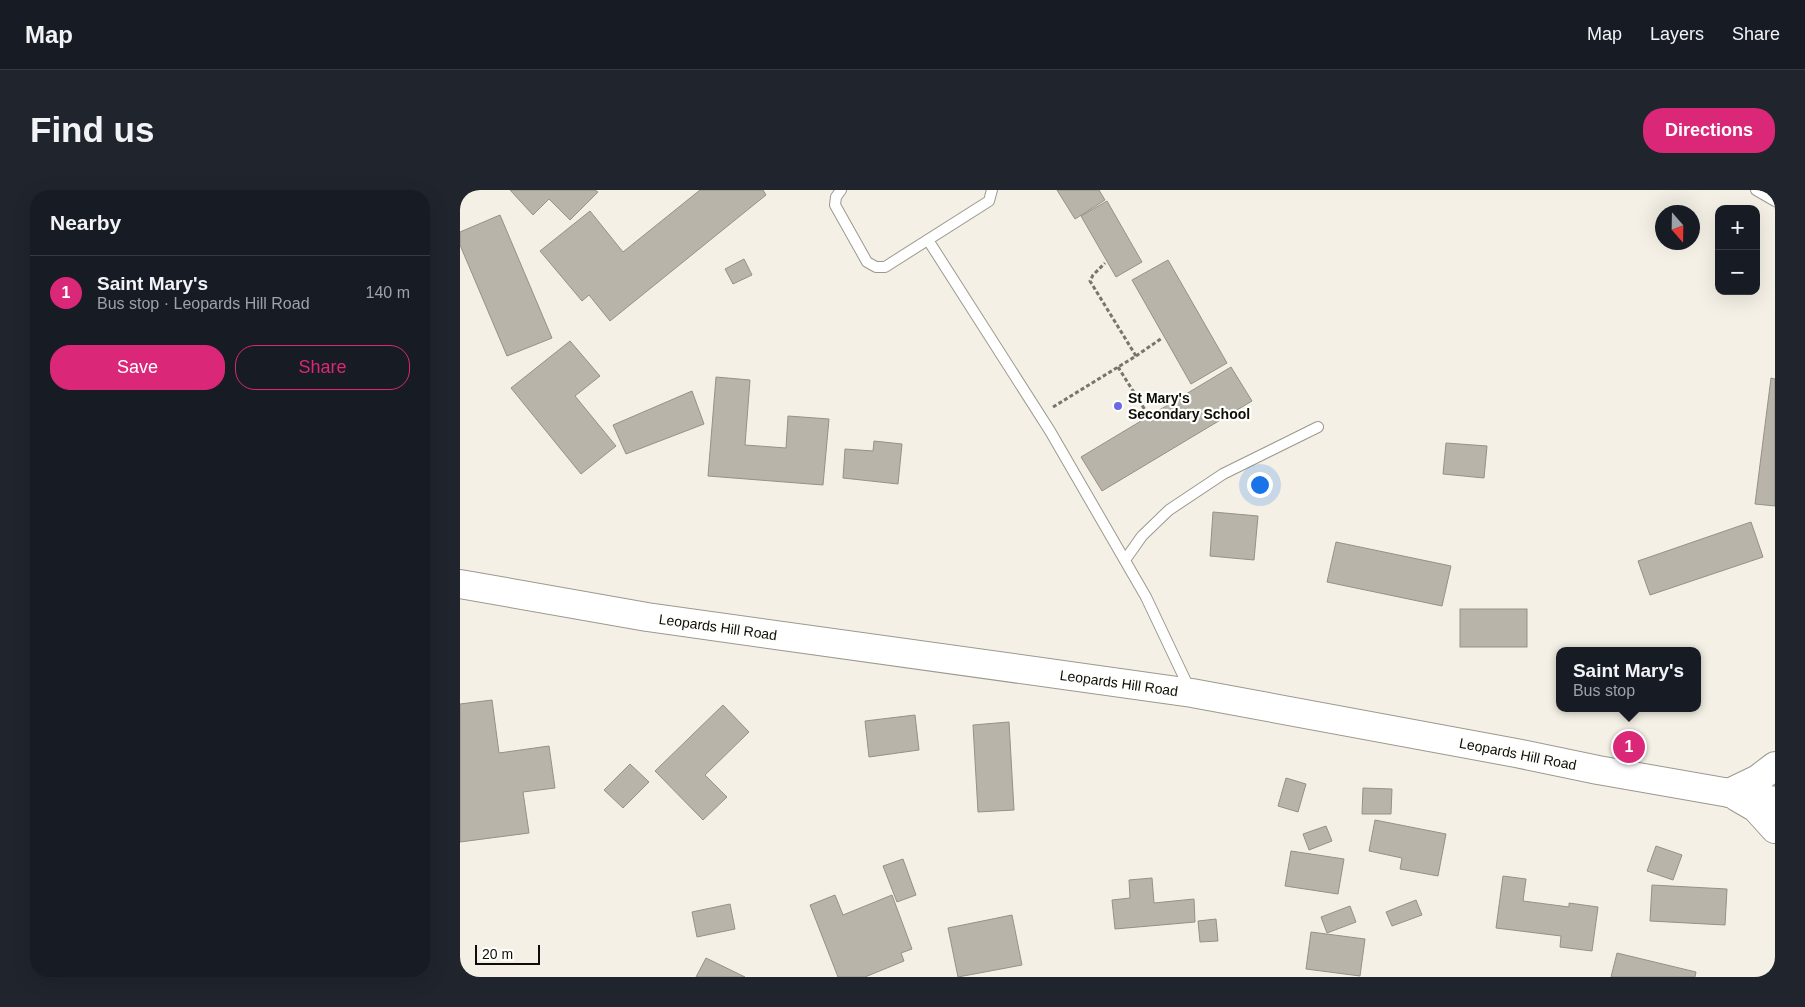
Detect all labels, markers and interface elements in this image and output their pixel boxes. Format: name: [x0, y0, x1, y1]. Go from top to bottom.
text: Map: [25, 21, 73, 48]
text: Map: [1587, 24, 1622, 44]
text: Layers: [1650, 24, 1704, 44]
text: Share: [1732, 24, 1780, 44]
button: Directions: [1643, 108, 1775, 153]
text: Find us: [30, 110, 154, 149]
north arrow: [1655, 205, 1700, 250]
map controls: [1715, 205, 1760, 295]
button: +: [1715, 205, 1760, 250]
text: Nearby: [50, 211, 121, 234]
button: −: [1715, 250, 1760, 295]
text: Saint Mary's: [97, 273, 208, 294]
text: 1: [62, 284, 70, 301]
text: 140 m: [366, 284, 410, 301]
text: Bus stop · Leopards Hill Road: [97, 295, 310, 312]
button: Save: [50, 345, 225, 390]
button: Share: [235, 345, 410, 390]
place label: St Mary's Secondary School: [1128, 390, 1250, 422]
marker: St Mary's Secondary School: [1112, 400, 1124, 412]
your location: [1247, 472, 1273, 498]
street label: Leopards Hill Road: [658, 611, 778, 643]
popup: [1556, 647, 1701, 712]
text: Saint Mary's: [1573, 660, 1684, 681]
street label: Leopards Hill Road: [1059, 667, 1179, 699]
text: Bus stop: [1573, 682, 1635, 699]
pin: 1: [1613, 728, 1645, 766]
street label: Leopards Hill Road: [1458, 735, 1578, 773]
scale bar: [475, 942, 540, 965]
text: 20 m: [482, 946, 513, 962]

